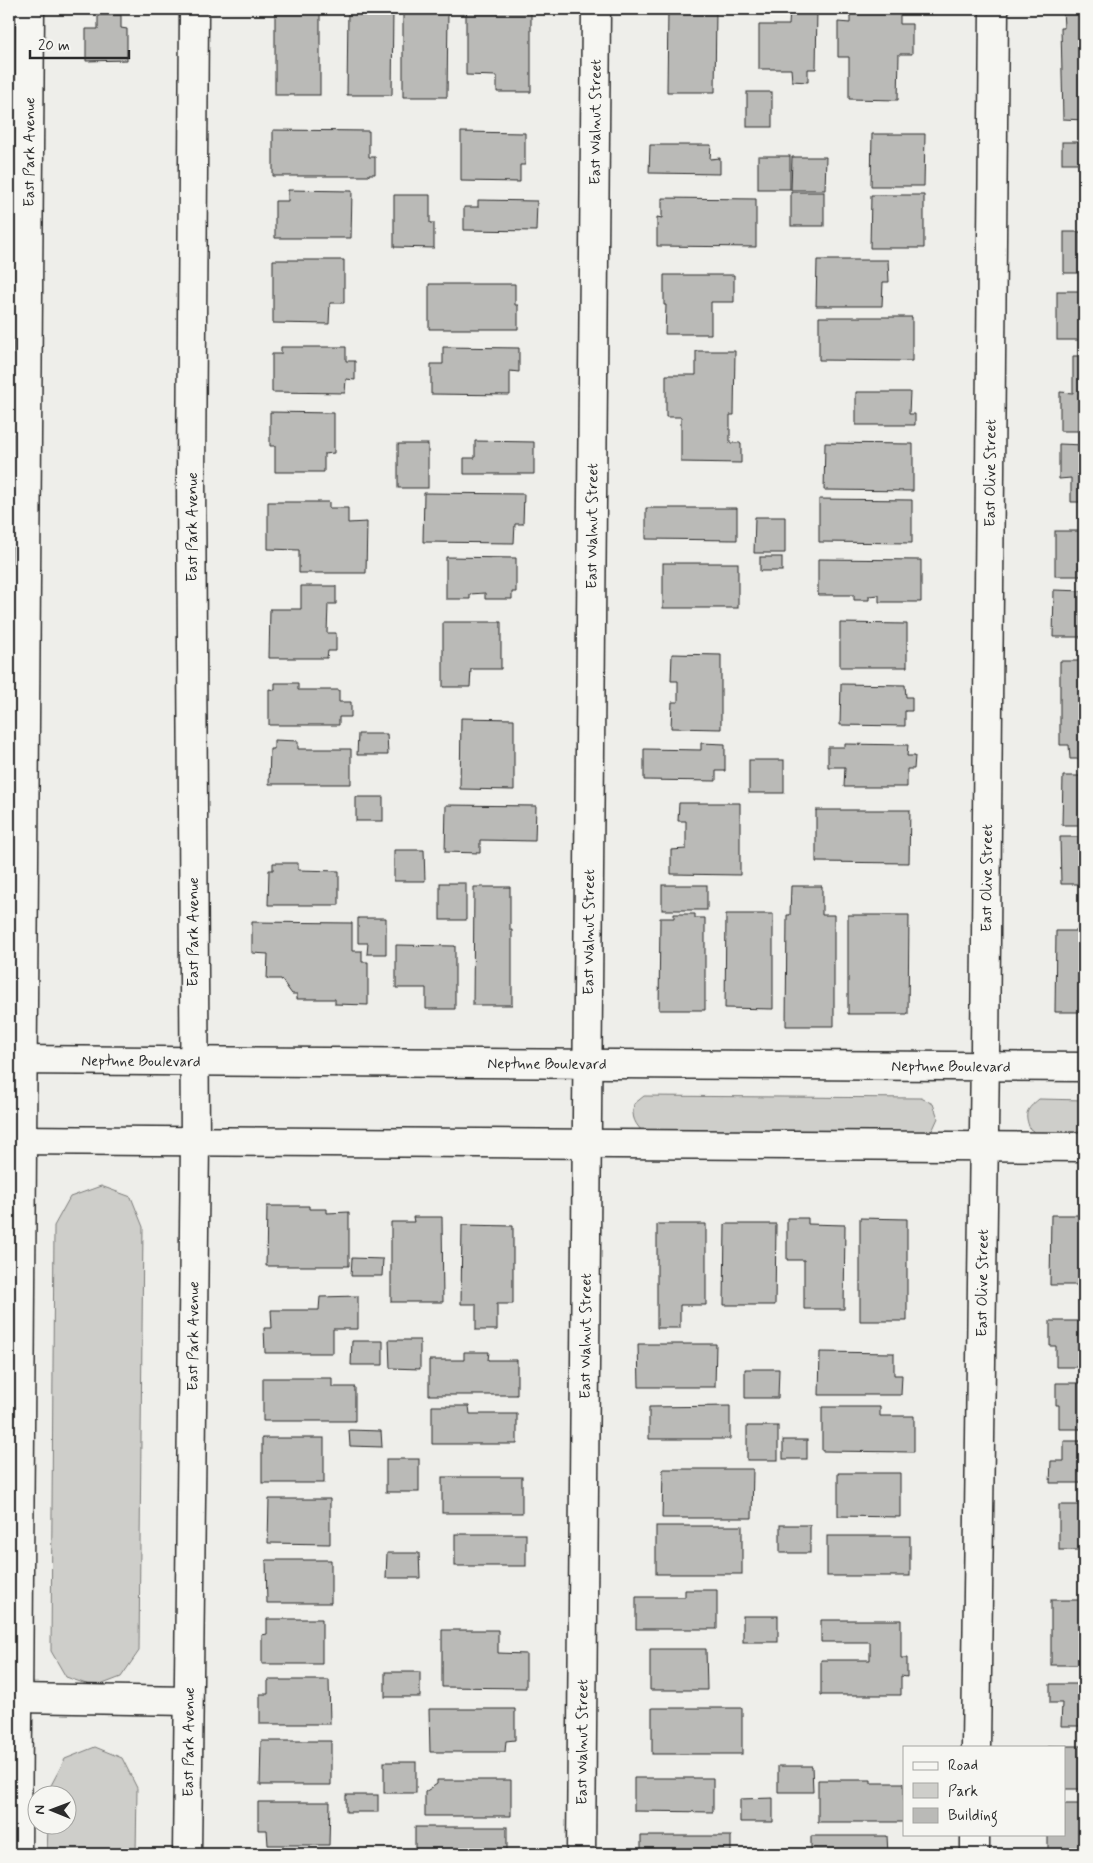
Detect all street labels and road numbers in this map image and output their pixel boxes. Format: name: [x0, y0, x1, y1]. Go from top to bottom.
street label: East Walnut Street: [586, 59, 607, 185]
street label: East Park Avenue: [20, 97, 40, 207]
street label: East Olive Street: [981, 419, 1001, 527]
street label: East Walnut Street: [582, 463, 603, 589]
street label: East Park Avenue: [183, 472, 203, 582]
street label: East Olive Street: [977, 824, 998, 932]
street label: East Walnut Street: [579, 869, 600, 995]
street label: East Park Avenue: [184, 877, 204, 987]
street label: Neptune Boulevard: [81, 1051, 201, 1072]
street label: Neptune Boulevard: [487, 1054, 607, 1075]
street label: Neptune Boulevard: [891, 1057, 1011, 1078]
street label: East Olive Street: [972, 1229, 994, 1337]
street label: East Walnut Street: [576, 1273, 597, 1399]
street label: East Park Avenue: [183, 1281, 204, 1391]
street label: East Walnut Street: [572, 1679, 593, 1805]
street label: East Park Avenue: [179, 1687, 200, 1797]

